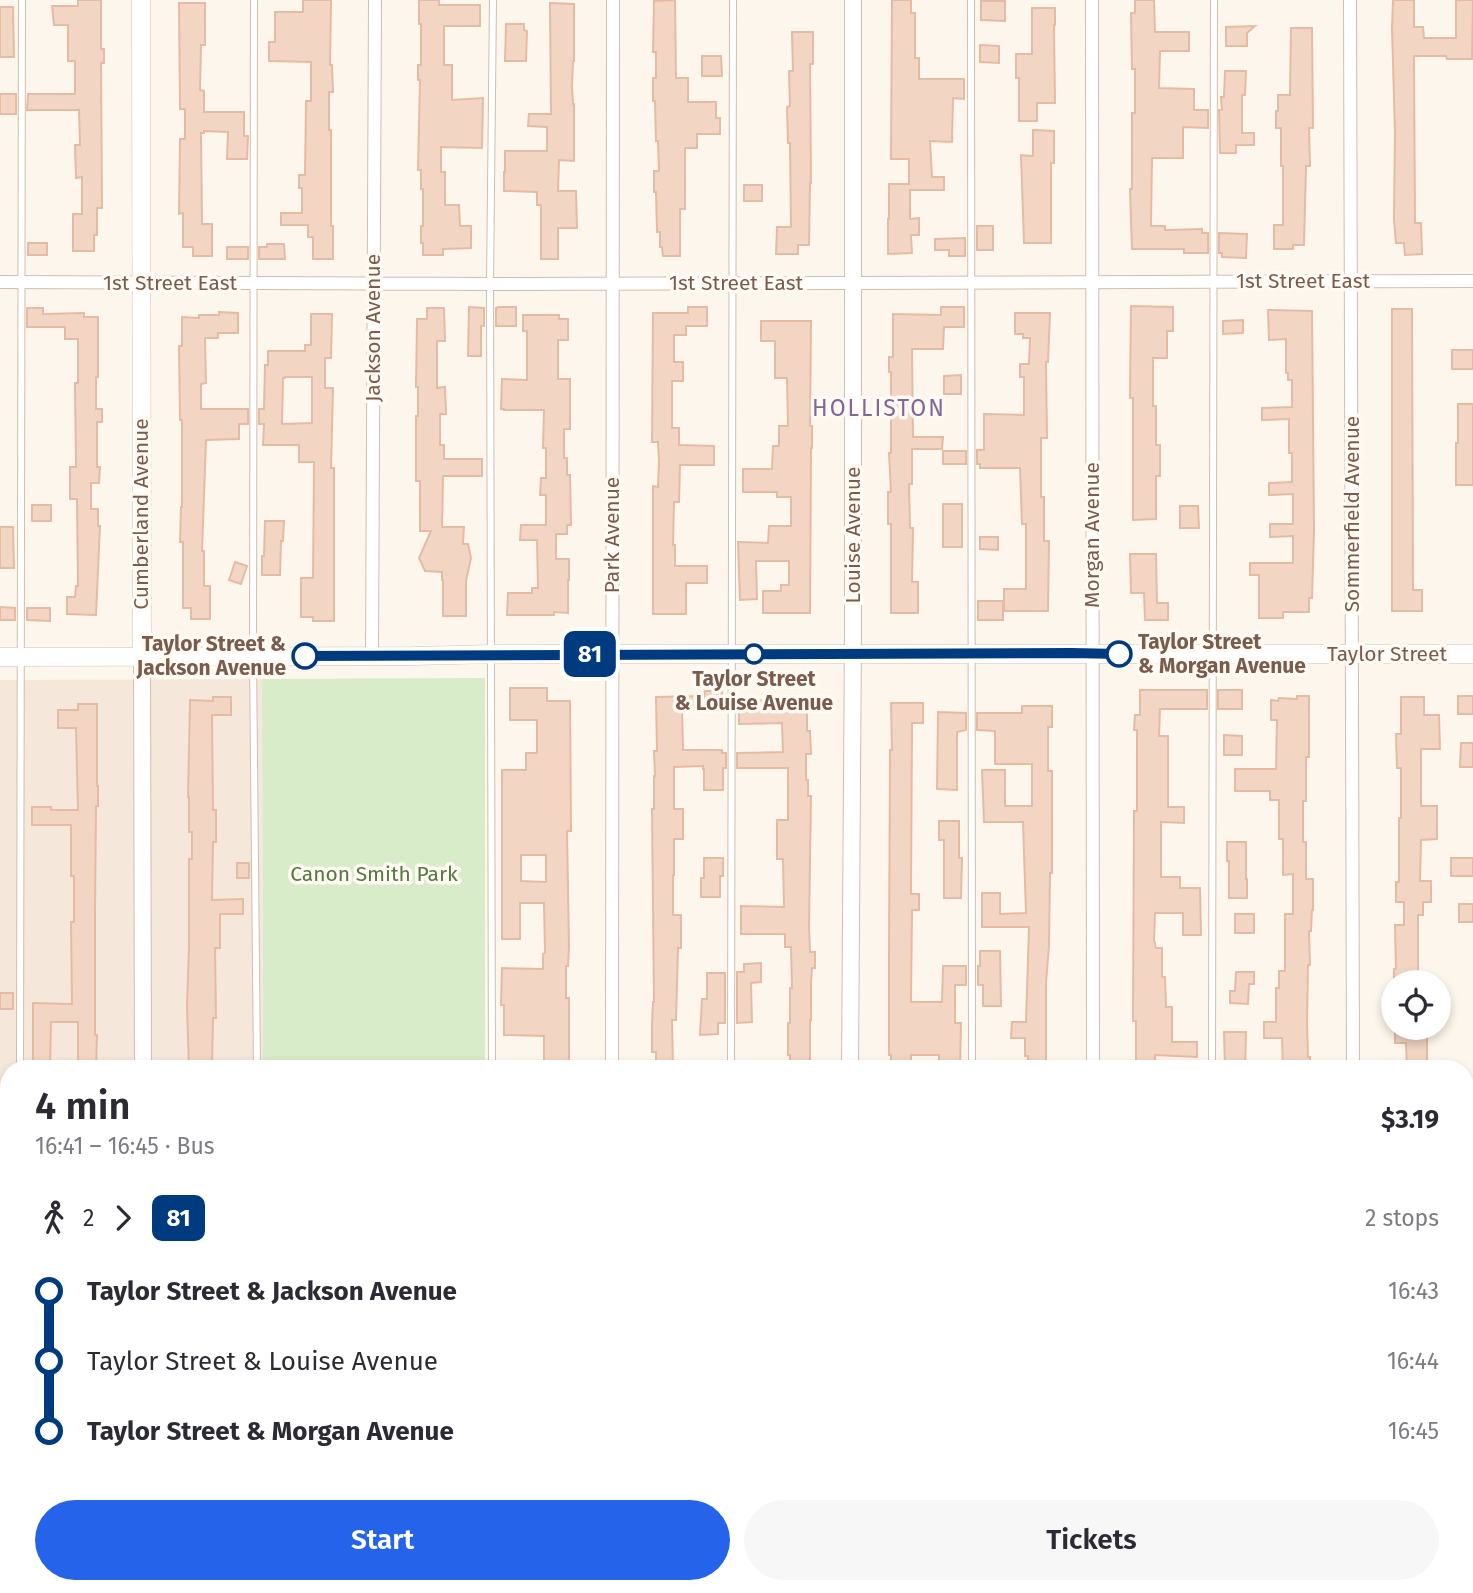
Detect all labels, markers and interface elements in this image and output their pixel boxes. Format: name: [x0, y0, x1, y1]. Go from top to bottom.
street label: Jackson Avenue: [360, 254, 386, 402]
street label: 1st Street East: [1236, 268, 1371, 294]
street label: 1st Street East: [103, 270, 238, 296]
street label: 1st Street East: [669, 270, 804, 296]
district label: HOLLISTON: [812, 394, 946, 422]
street label: Sommerfield Avenue: [1339, 416, 1365, 612]
street label: Cumberland Avenue: [128, 418, 154, 610]
street label: Morgan Avenue: [1079, 462, 1105, 608]
street label: Louise Avenue: [840, 467, 866, 603]
street label: Park Avenue: [599, 477, 625, 593]
place label: Taylor Street & Morgan Avenue: [1138, 629, 1306, 679]
place label: Taylor Street & Jackson Avenue: [135, 631, 286, 681]
line badge: 81: [558, 631, 622, 677]
text: 81: [578, 640, 602, 668]
marker: Taylor Street & Morgan Avenue: [1106, 641, 1132, 667]
street label: Taylor Street: [1327, 641, 1448, 667]
marker: Taylor Street & Jackson Avenue: [292, 643, 318, 669]
marker: Taylor Street & Louise Avenue: [744, 644, 764, 664]
place label: Taylor Street & Louise Avenue: [675, 666, 834, 716]
park label: Canon Smith Park: [290, 861, 458, 887]
map controls: [1381, 970, 1451, 1040]
button: locate: [1381, 970, 1451, 1040]
text: 4 min: [35, 1083, 130, 1129]
text: $3.19: [1381, 1104, 1439, 1135]
text: 16:41 – 16:45 · Bus: [35, 1132, 215, 1160]
icon: walk: [35, 1199, 73, 1237]
icon: forward: [104, 1199, 142, 1237]
text: 2: [83, 1204, 94, 1232]
text: 81: [166, 1204, 191, 1232]
text: 2 stops: [1365, 1204, 1439, 1232]
text: Taylor Street & Jackson Avenue: [87, 1276, 457, 1307]
text: 16:43: [1388, 1277, 1439, 1305]
text: Taylor Street & Louise Avenue: [87, 1346, 438, 1377]
text: 16:44: [1387, 1347, 1439, 1375]
text: Taylor Street & Morgan Avenue: [87, 1416, 454, 1447]
text: 16:45: [1388, 1417, 1439, 1445]
button: Start: [35, 1500, 730, 1580]
button: Tickets: [744, 1500, 1439, 1580]

